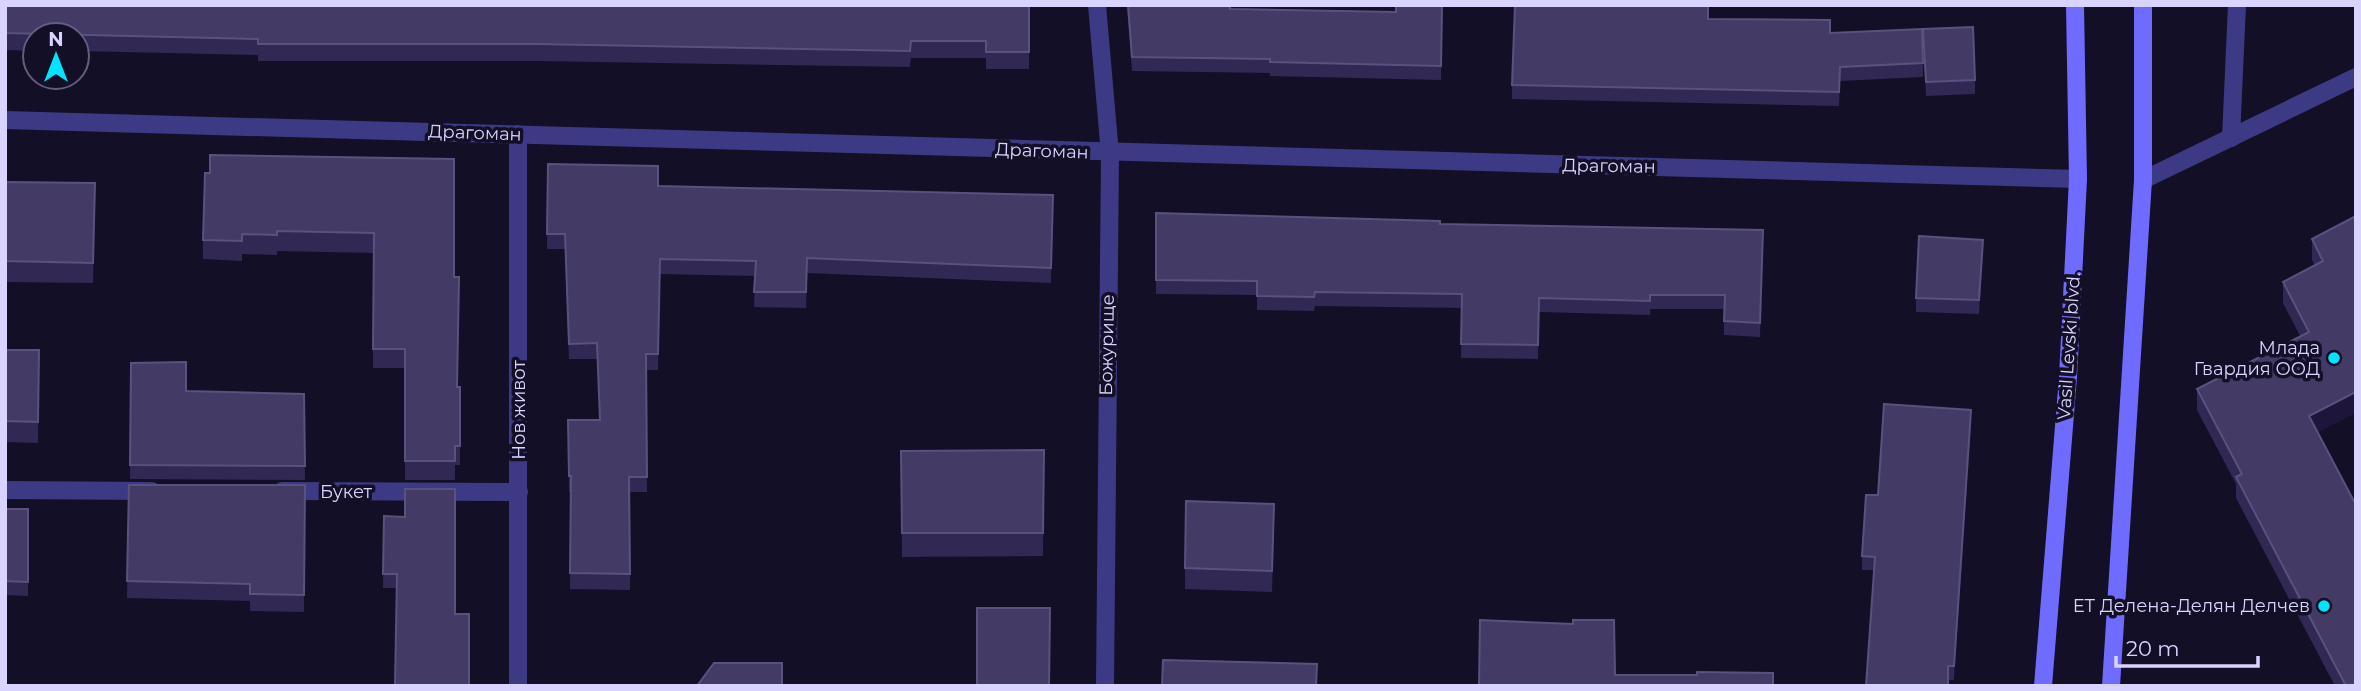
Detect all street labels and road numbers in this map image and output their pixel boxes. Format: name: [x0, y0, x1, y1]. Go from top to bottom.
street label: Драгоман: [428, 120, 522, 146]
street label: Драгоман: [995, 138, 1089, 164]
street label: Драгоман: [1562, 154, 1656, 178]
street label: Vasil Levski blvd.: [2053, 271, 2085, 421]
street label: Божурище: [1095, 294, 1119, 396]
street label: Нов живот: [508, 360, 530, 460]
street label: Букет: [320, 481, 373, 503]

